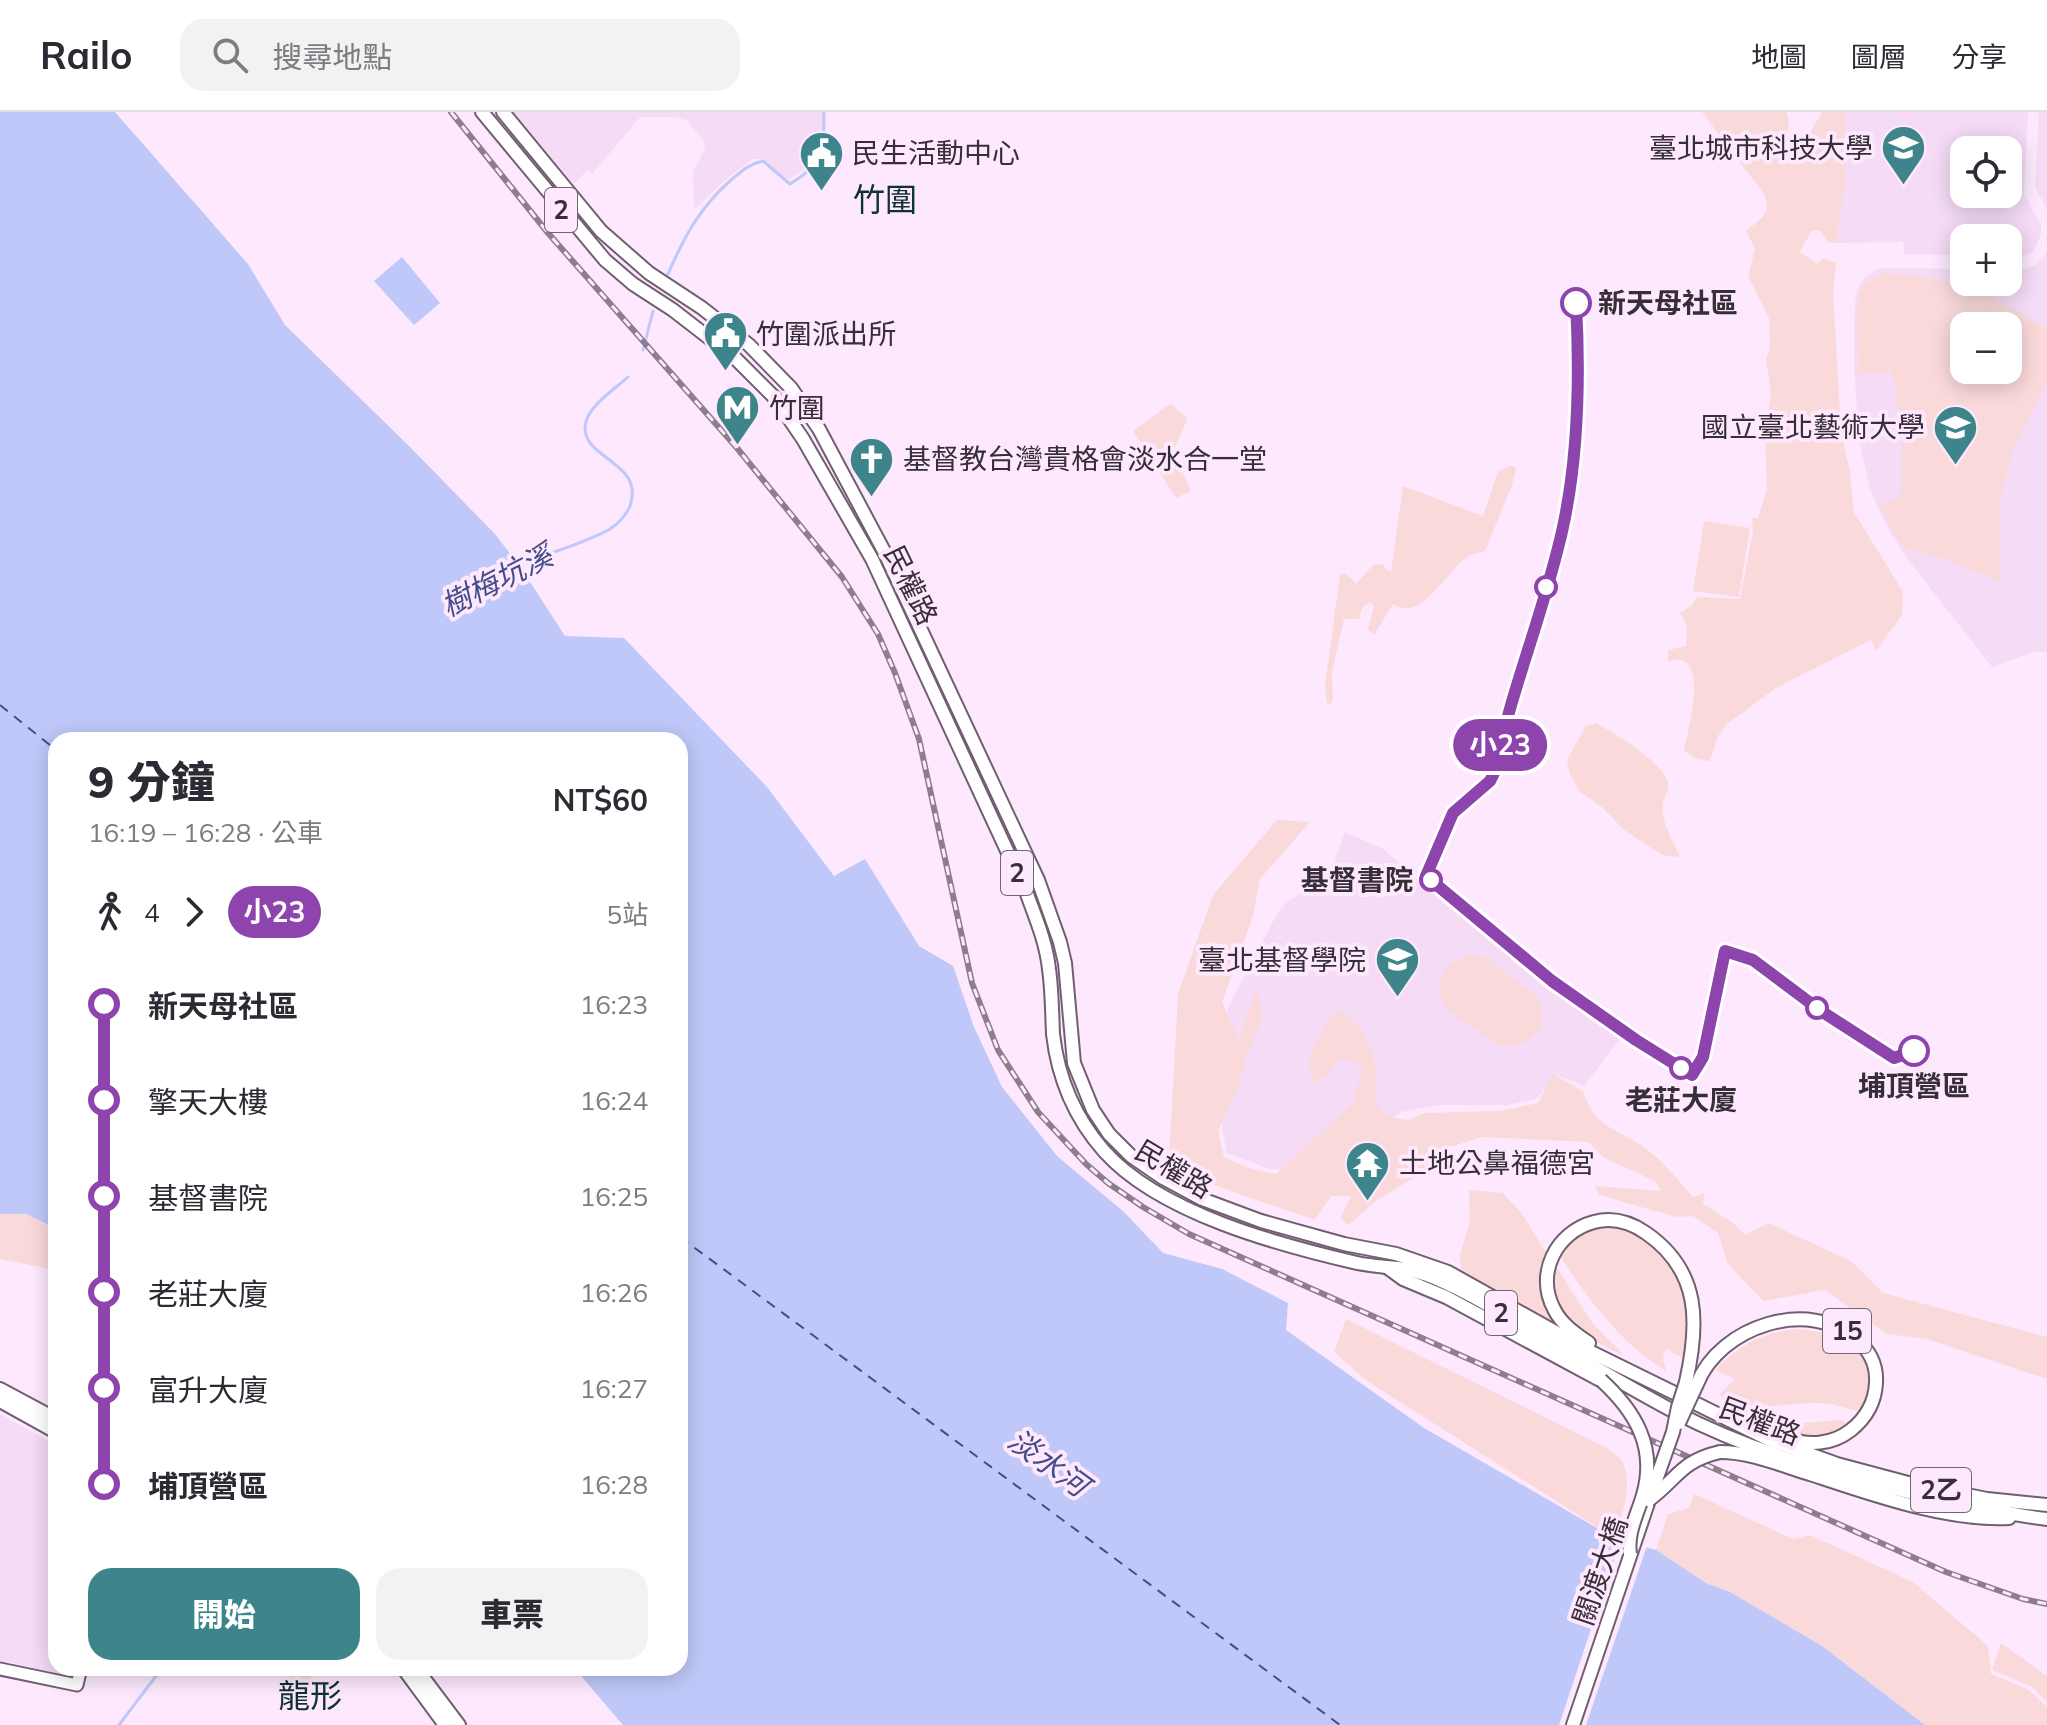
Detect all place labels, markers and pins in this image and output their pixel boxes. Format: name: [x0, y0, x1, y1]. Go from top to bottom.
school or university icon: 臺北城市科技大學: [1880, 124, 1928, 187]
public building icon: 民生活動中心: [797, 129, 845, 192]
place label: 臺北城市科技大學: [1649, 130, 1873, 165]
place label: 民生活動中心: [852, 135, 1020, 170]
place label: 新天母社區: [1598, 285, 1738, 320]
marker: 新天母社區: [1561, 288, 1591, 318]
public building icon: 竹圍派出所: [701, 310, 749, 373]
place label: 竹圍派出所: [756, 316, 896, 351]
metro station icon: 竹圍: [714, 384, 762, 447]
place label: 竹圍: [769, 390, 825, 425]
school or university icon: 國立臺北藝術大學: [1932, 403, 1980, 466]
place label: 國立臺北藝術大學: [1701, 409, 1925, 444]
church icon: 基督教台灣貴格會淡水合一堂: [848, 435, 896, 498]
place label: 基督教台灣貴格會淡水合一堂: [903, 441, 1267, 476]
unlabelled marker: [1535, 576, 1557, 598]
place label: 基督書院: [1301, 862, 1413, 897]
marker: 基督書院: [1420, 869, 1442, 891]
school or university icon: 臺北基督學院: [1373, 936, 1421, 999]
place label: 臺北基督學院: [1198, 942, 1366, 977]
unlabelled marker: [1806, 997, 1828, 1019]
marker: 埔頂營區: [1899, 1036, 1929, 1066]
marker: 老莊大廈: [1670, 1057, 1692, 1079]
place label: 埔頂營區: [1858, 1068, 1970, 1103]
place label: 老莊大廈: [1625, 1082, 1737, 1117]
temple icon: 土地公鼻福德宮: [1344, 1139, 1392, 1202]
place label: 土地公鼻福德宮: [1399, 1145, 1595, 1180]

